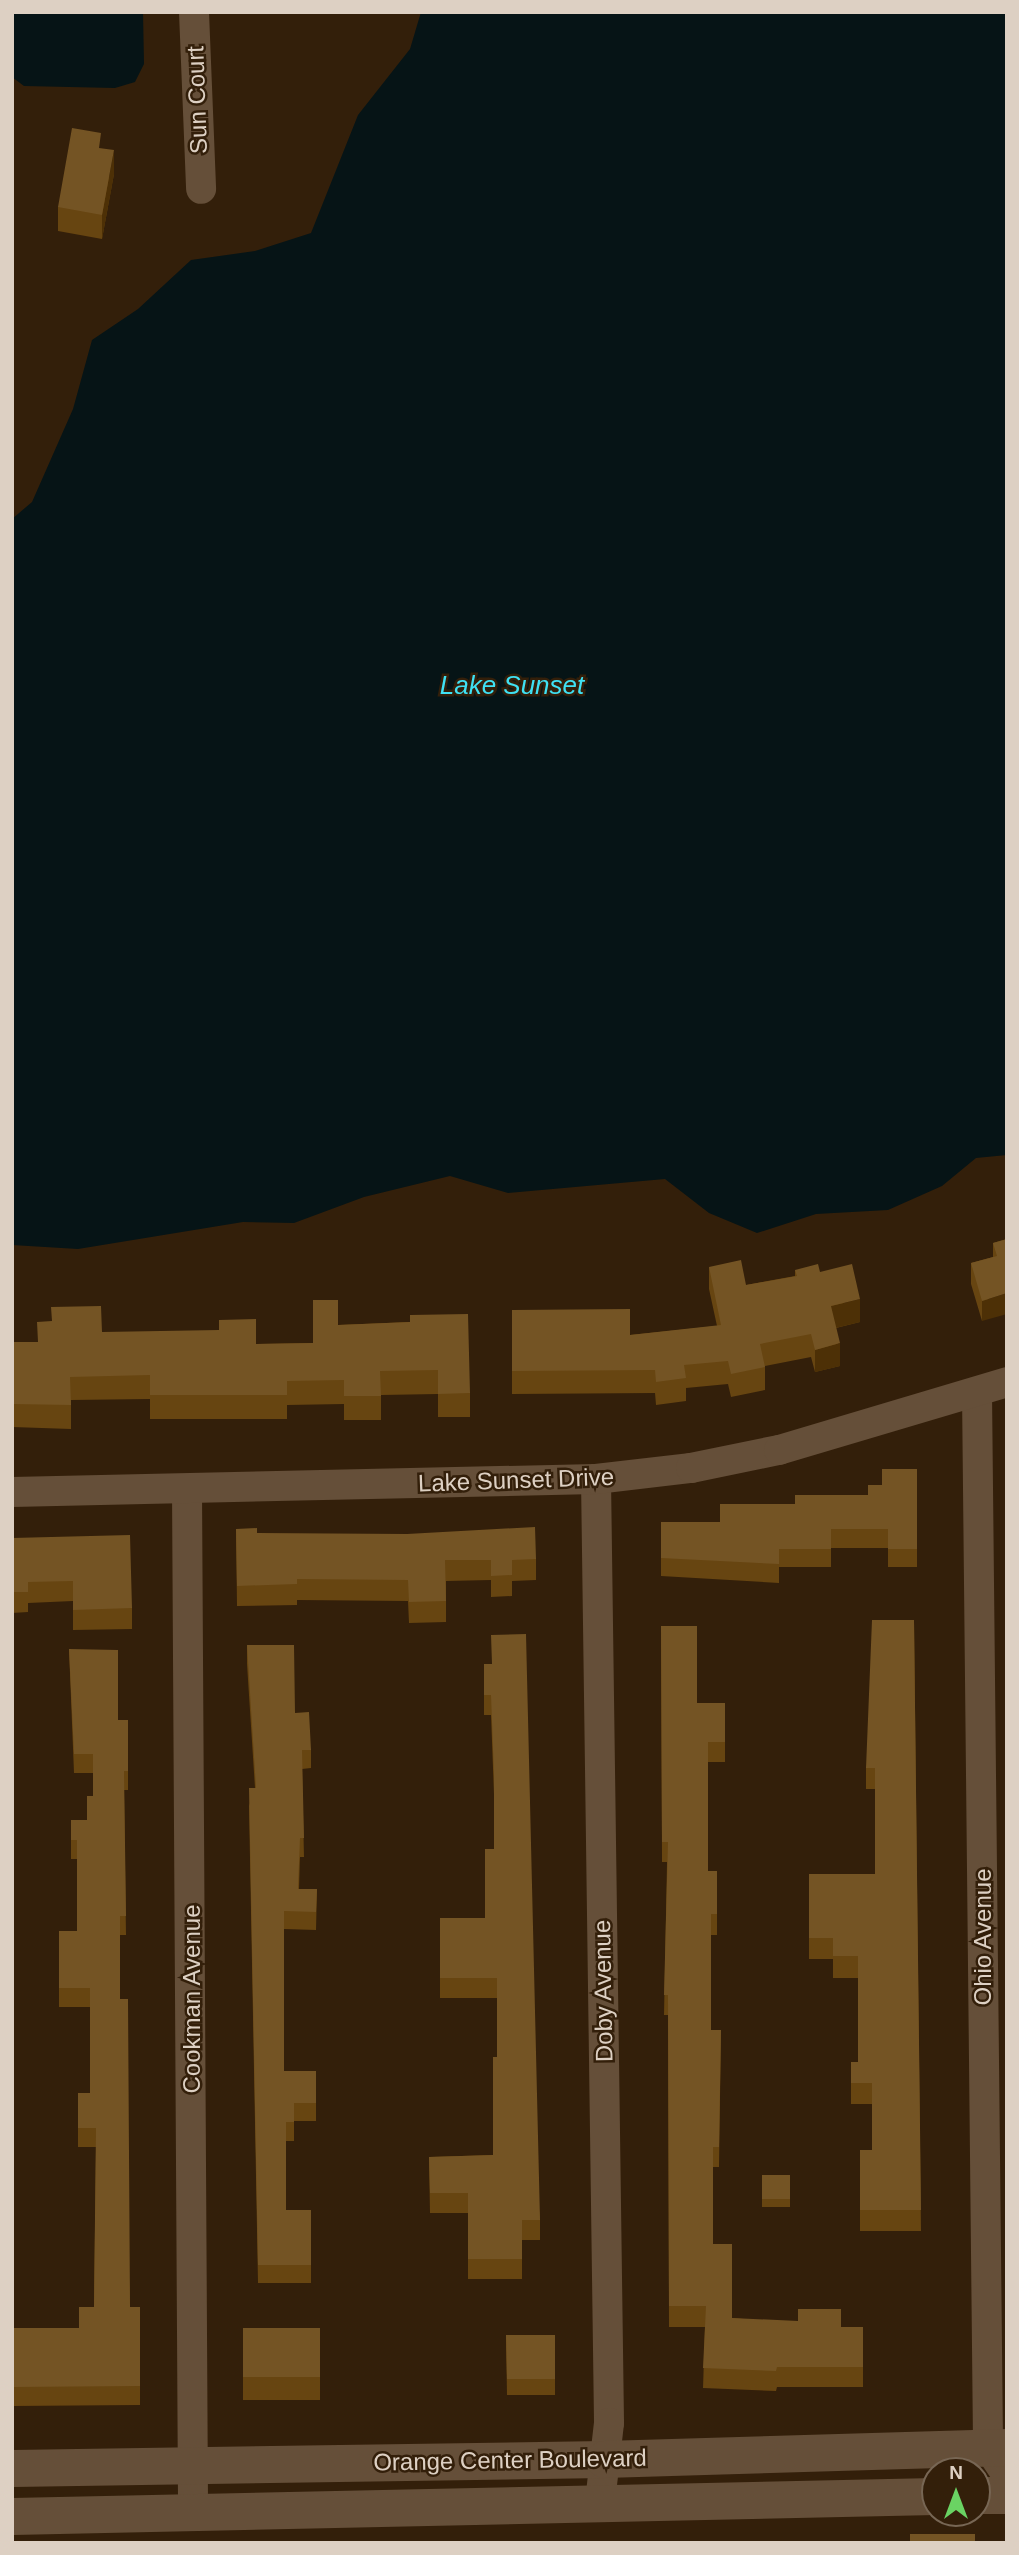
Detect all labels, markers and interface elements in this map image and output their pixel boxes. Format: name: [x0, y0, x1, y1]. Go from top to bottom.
street label: Sun Court: [181, 46, 213, 154]
water label: Lake Sunset: [440, 670, 584, 702]
street label: Lake Sunset Drive: [418, 1462, 614, 1498]
street label: Ohio Avenue: [969, 1868, 997, 2006]
street label: Cookman Avenue: [178, 1904, 206, 2094]
street label: Doby Avenue: [587, 1919, 619, 2063]
street label: Orange Center Boulevard: [373, 2443, 647, 2477]
north arrow: [921, 2457, 991, 2527]
text: N: [949, 2462, 963, 2483]

